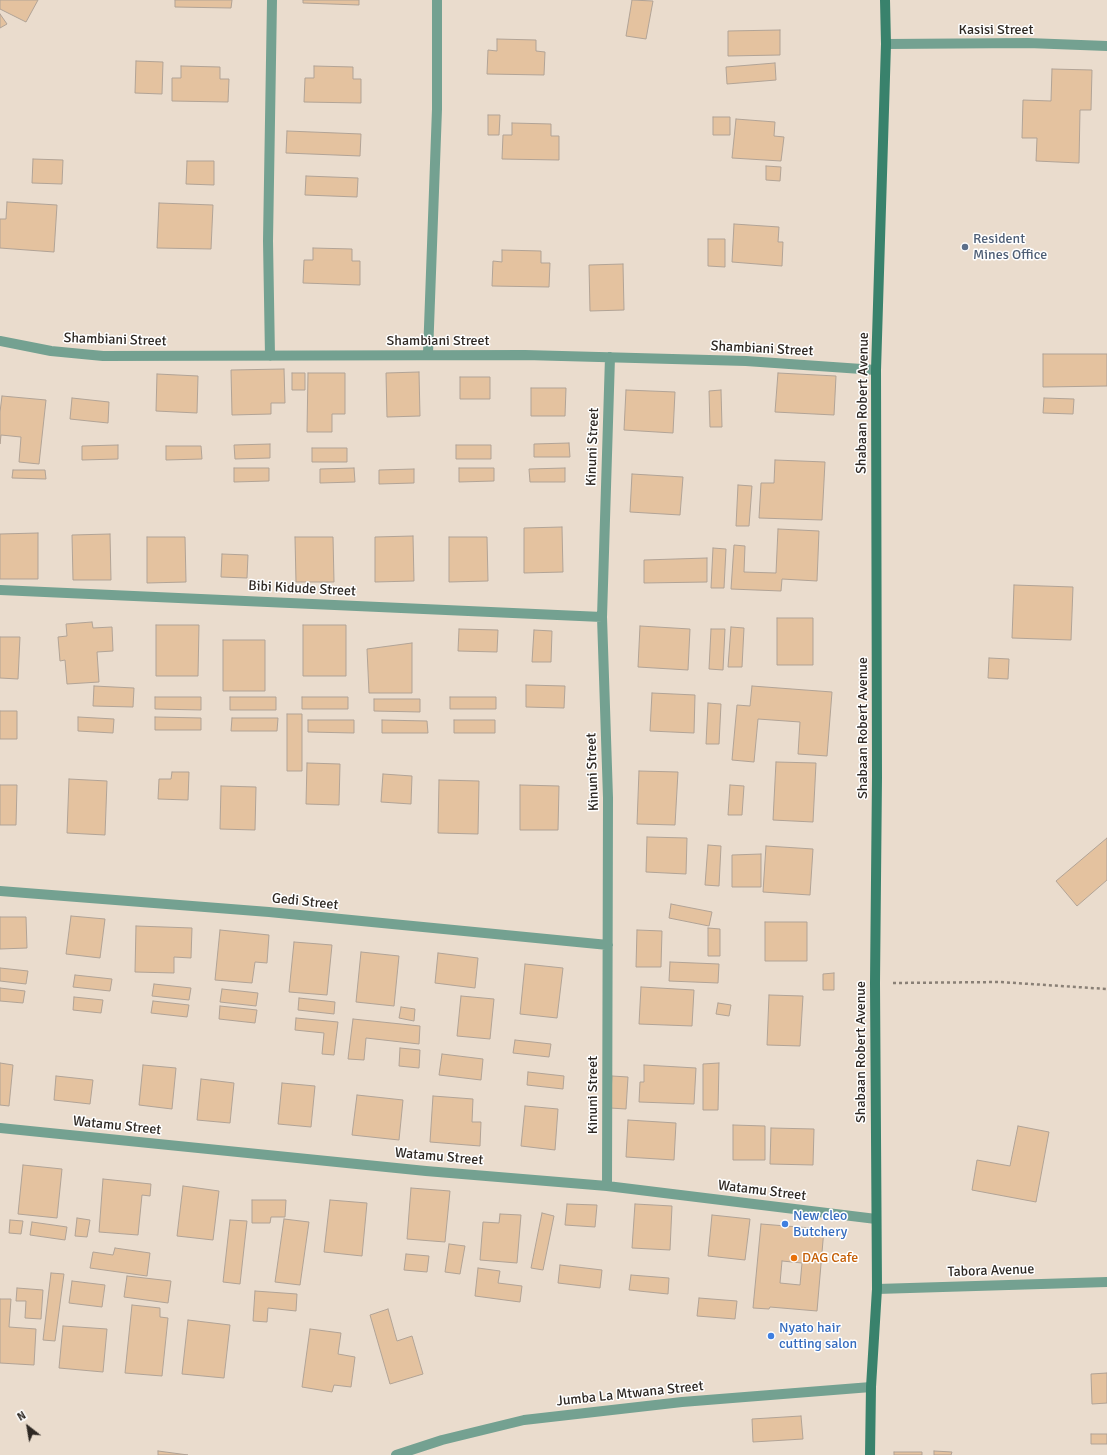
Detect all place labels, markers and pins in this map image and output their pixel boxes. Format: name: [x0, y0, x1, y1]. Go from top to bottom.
place label: Resident Mines Office: [973, 231, 1047, 264]
marker: Resident Mines Office: [960, 242, 970, 252]
place label: New cleo Butchery: [793, 1208, 847, 1240]
marker: New cleo Butchery: [780, 1219, 790, 1229]
place label: DAG Cafe: [802, 1250, 858, 1266]
marker: DAG Cafe: [789, 1253, 799, 1263]
place label: Nyato hair cutting salon: [779, 1320, 857, 1352]
marker: Nyato hair cutting salon: [766, 1331, 776, 1341]

